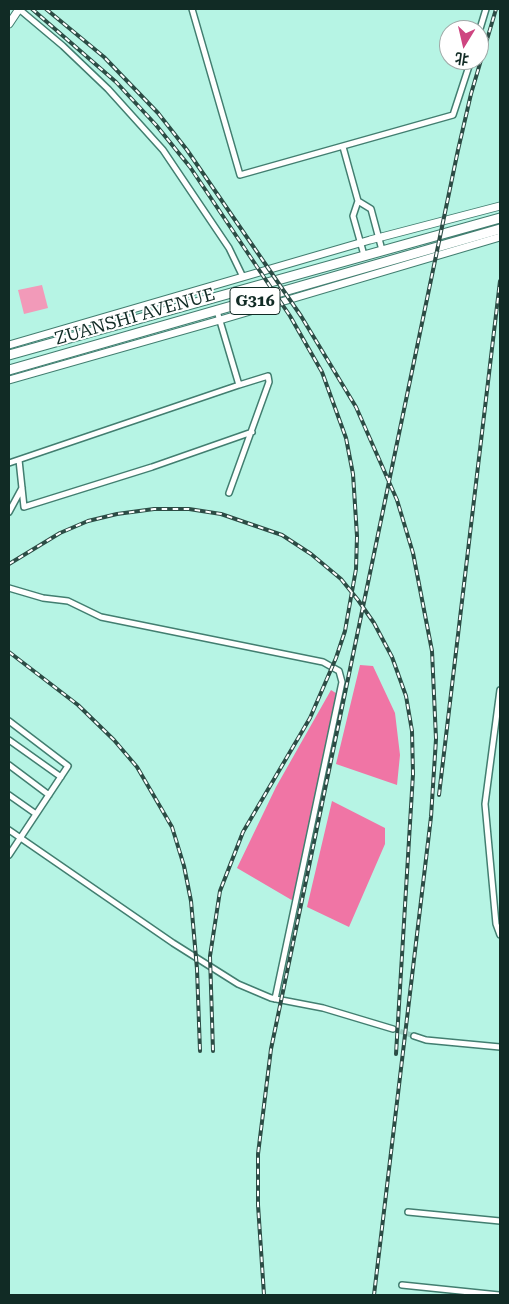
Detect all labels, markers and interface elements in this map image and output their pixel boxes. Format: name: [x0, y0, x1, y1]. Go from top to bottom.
north arrow: [439, 20, 489, 70]
text: 北: [454, 50, 470, 68]
street label: ZUANSHI AVENUE: [52, 284, 218, 350]
road number: G316: [230, 288, 280, 314]

